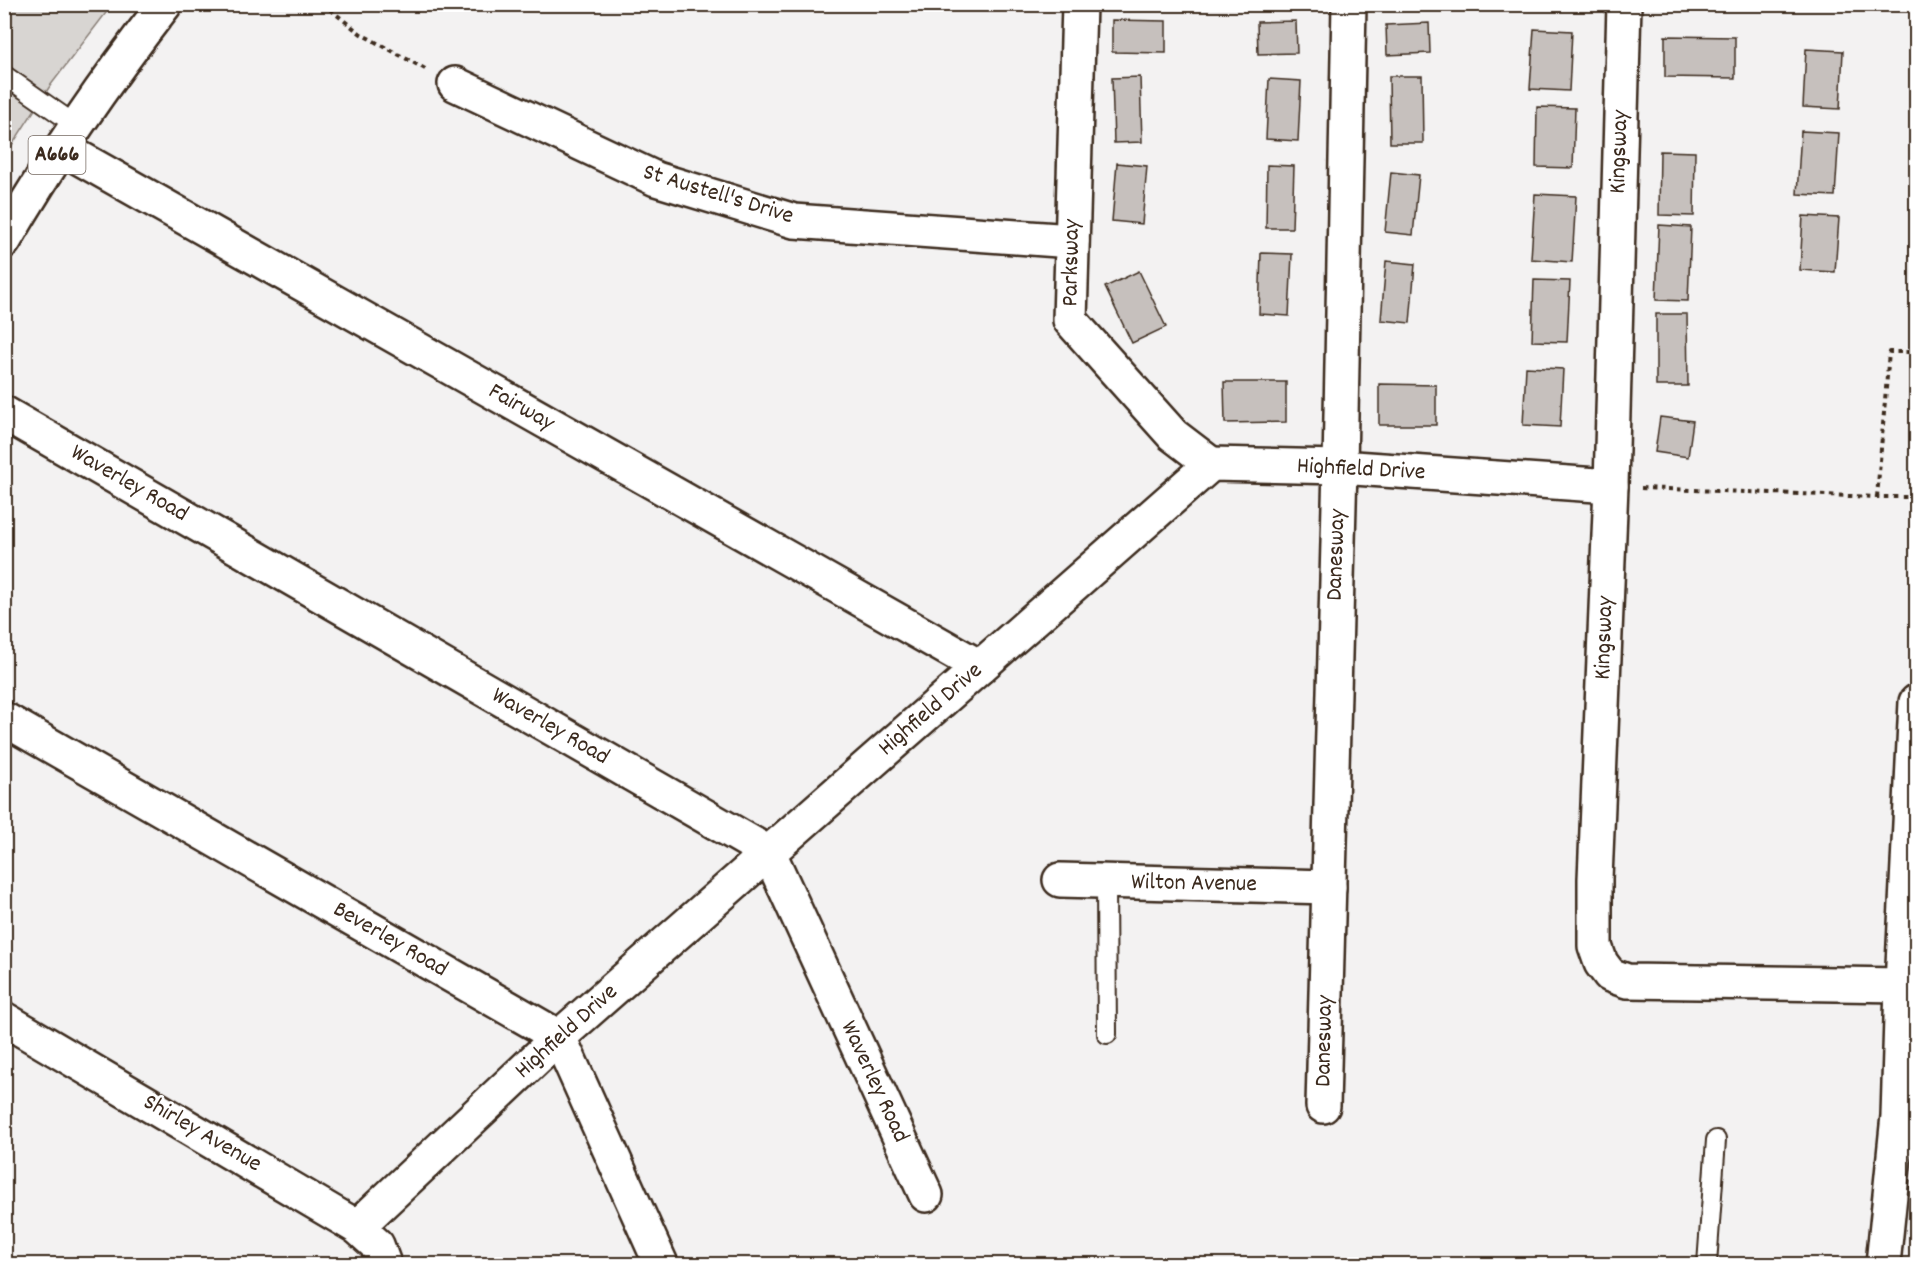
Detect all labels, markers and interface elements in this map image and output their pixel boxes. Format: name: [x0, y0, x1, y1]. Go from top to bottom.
street label: Kingsway: [1602, 108, 1638, 194]
road number: A666: [28, 136, 86, 174]
street label: St Austell's Drive: [638, 156, 798, 234]
street label: Parksway: [1054, 218, 1090, 307]
street label: Fairway: [481, 375, 562, 441]
street label: Waverley Road: [64, 437, 194, 531]
street label: Highfield Drive: [1296, 450, 1426, 490]
street label: Danesway: [1318, 507, 1356, 601]
street label: Kingsway: [1587, 594, 1623, 680]
street label: Highfield Drive: [871, 655, 991, 765]
street label: Waverley Road: [485, 680, 615, 774]
street label: Wilton Avenue: [1131, 866, 1257, 902]
street label: Beverley Road: [326, 893, 454, 987]
street label: Highfield Drive: [508, 976, 626, 1088]
street label: Danesway: [1307, 994, 1343, 1087]
street label: Waverley Road: [831, 1016, 917, 1148]
street label: Shirley Avenue: [136, 1086, 268, 1182]

